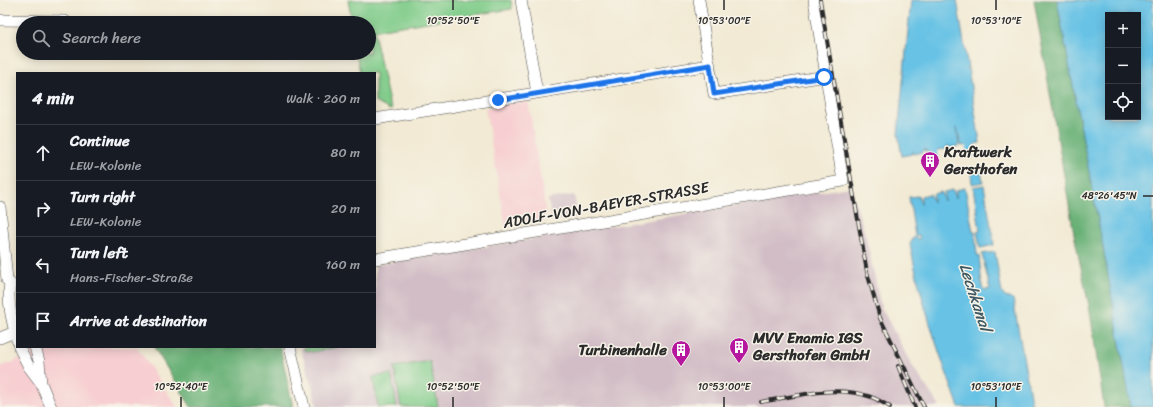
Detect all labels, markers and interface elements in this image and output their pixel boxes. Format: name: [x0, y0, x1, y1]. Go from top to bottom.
text: 10°52'50"E: [427, 12, 481, 30]
text: 10°53'00"E: [698, 12, 752, 30]
text: 10°53'10"E: [971, 12, 1023, 30]
map controls: [1105, 12, 1141, 120]
button: +: [1105, 12, 1141, 48]
search box: [16, 16, 376, 60]
text: Search here: [62, 25, 141, 51]
icon: search: [30, 27, 52, 49]
button: −: [1105, 48, 1141, 84]
route start: [815, 68, 833, 86]
text: 4 min: [32, 83, 74, 113]
button: locate: [1105, 84, 1141, 120]
text: Walk · 260 m: [286, 87, 360, 110]
route end: [489, 91, 507, 109]
text: Continue: [70, 128, 130, 154]
place label: Kraftwerk Gersthofen: [943, 139, 1018, 182]
text: 80 m: [331, 141, 360, 164]
icon: ahead: [32, 142, 54, 164]
building icon: Kraftwerk Gersthofen: [919, 150, 941, 178]
text: LEW-Kolonie: [70, 154, 141, 177]
street label: ADOLF-VON-BAEYER-STRASSE: [500, 174, 712, 236]
text: Turn right: [70, 184, 135, 210]
text: 48°26'45"N: [1081, 187, 1137, 205]
text: 20 m: [331, 197, 360, 220]
icon: right: [32, 198, 54, 220]
text: LEW-Kolonie: [70, 210, 141, 233]
text: Turn left: [70, 240, 128, 266]
text: 160 m: [325, 253, 360, 276]
icon: left: [32, 254, 54, 276]
water label: Lechkanal: [951, 260, 1001, 338]
text: Hans-Fischer-Straße: [70, 266, 193, 289]
text: Arrive at destination: [70, 308, 207, 334]
icon: arrive: [32, 310, 54, 332]
place label: MVV Enamic IGS Gersthofen GmbH: [752, 325, 870, 368]
building icon: MVV Enamic IGS Gersthofen GmbH: [728, 336, 750, 364]
place label: Turbinenhalle: [579, 337, 667, 363]
building icon: Turbinenhalle: [670, 339, 692, 367]
text: 10°52'40"E: [155, 378, 209, 396]
text: 10°52'50"E: [427, 378, 481, 396]
text: 10°53'00"E: [698, 378, 752, 396]
text: 10°53'10"E: [971, 378, 1023, 396]

